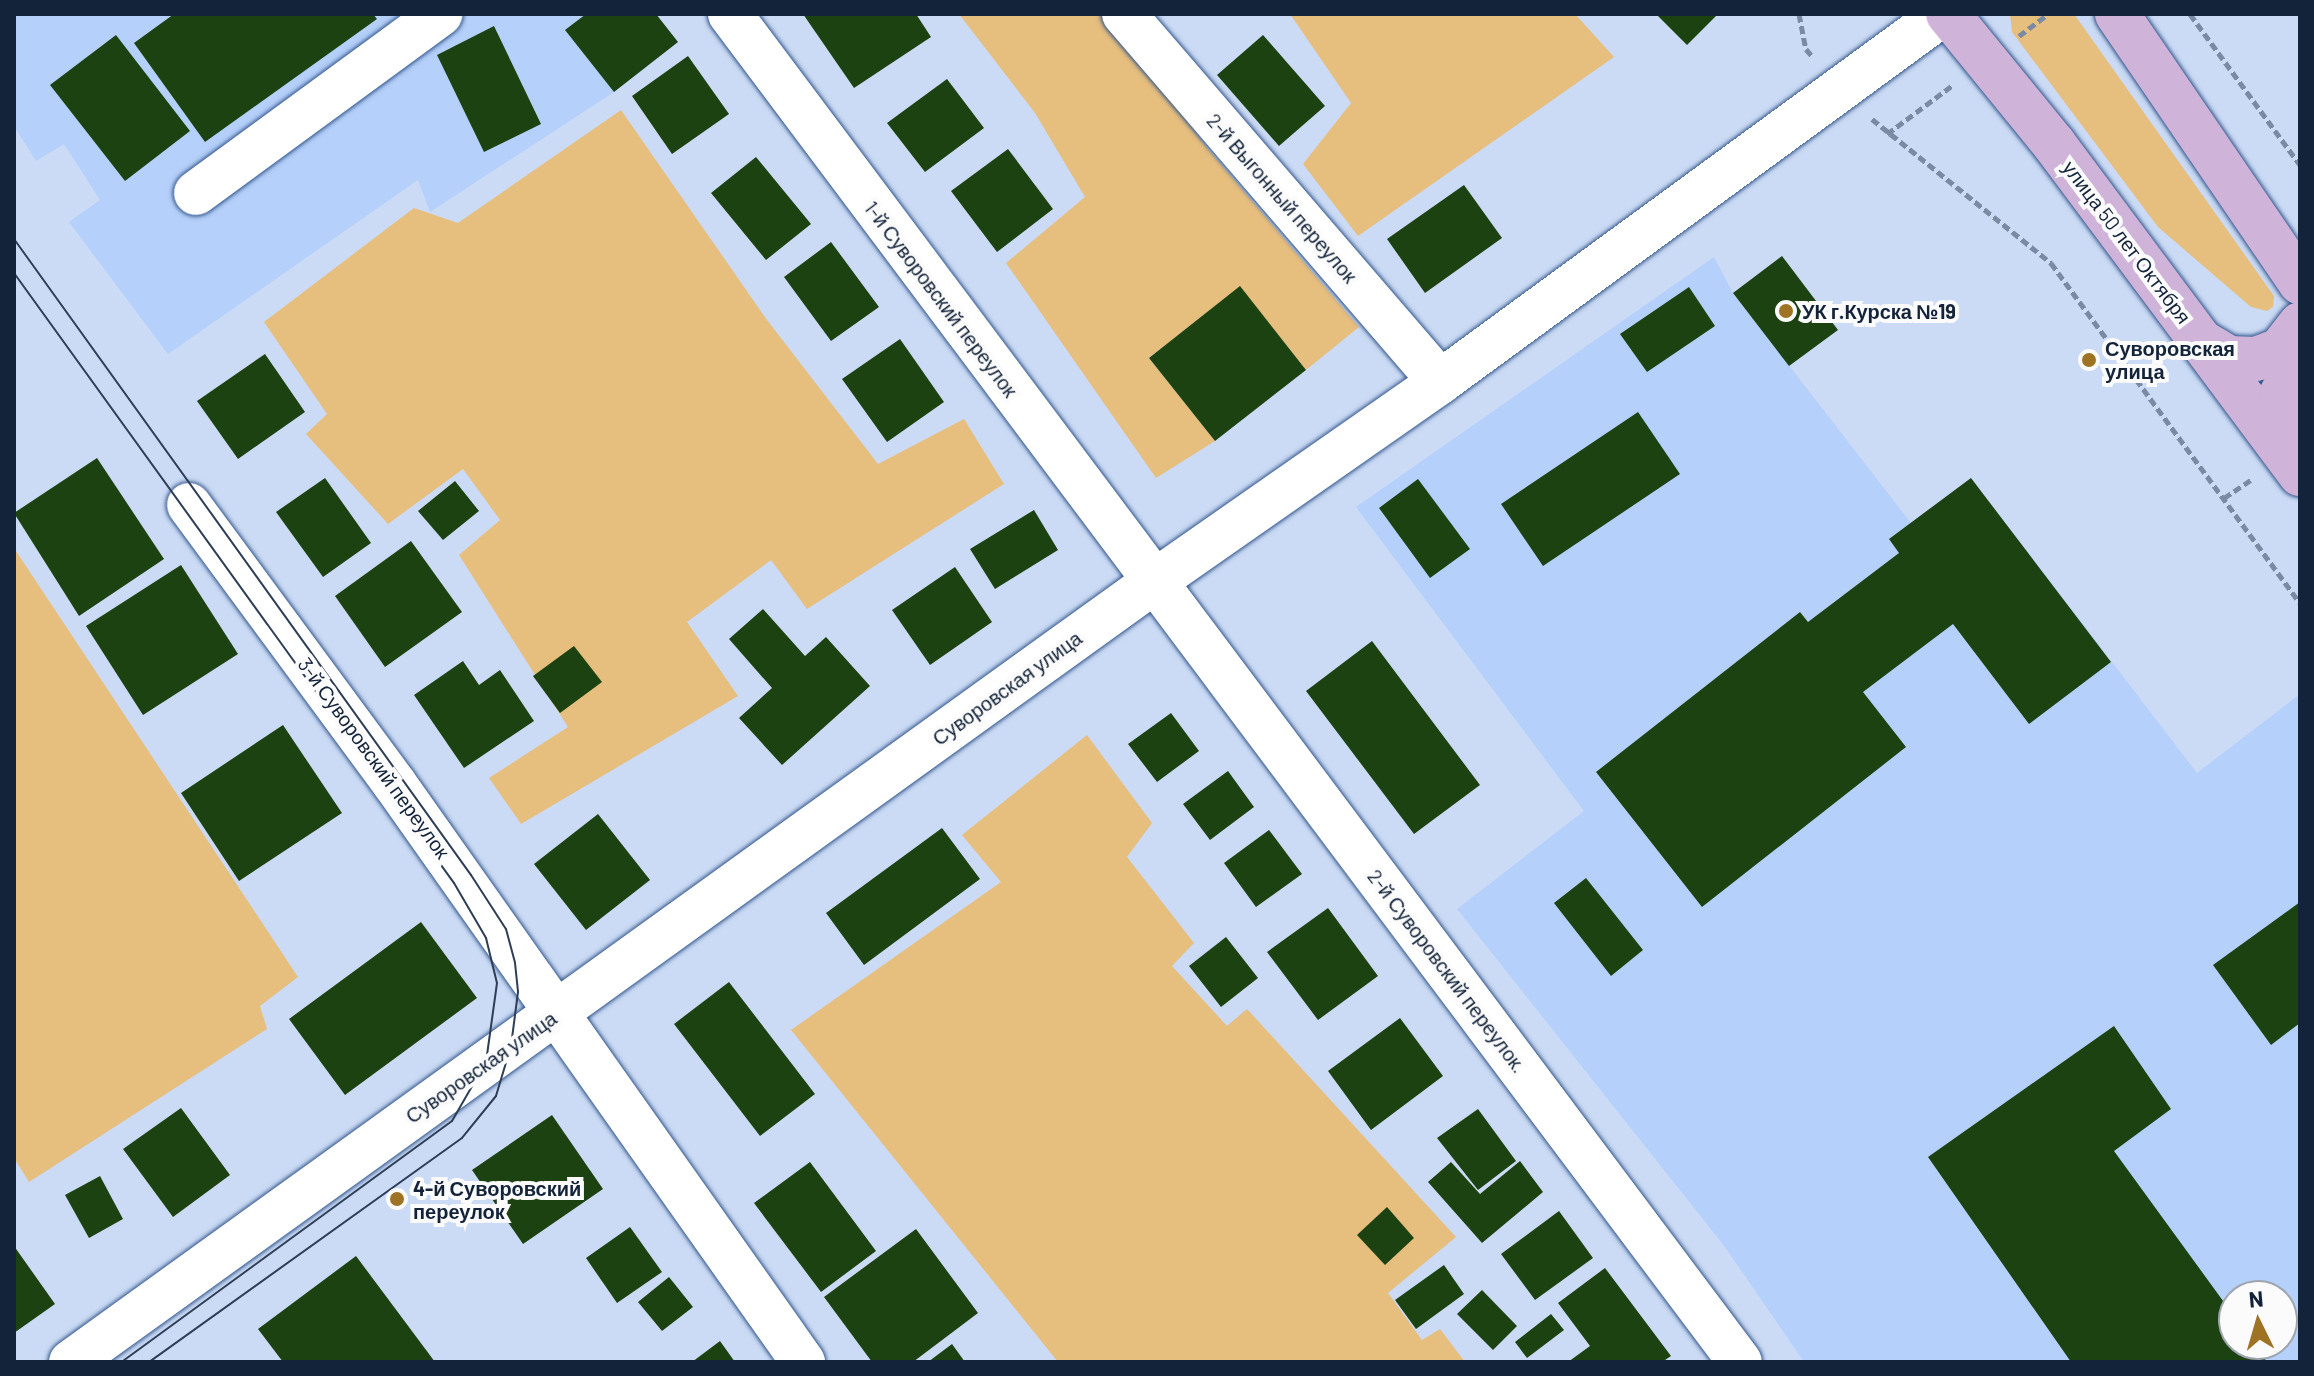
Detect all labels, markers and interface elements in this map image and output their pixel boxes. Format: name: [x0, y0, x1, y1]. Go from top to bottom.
street label: 2-й Выгонный переулок: [1202, 108, 1362, 288]
street label: улица 50 лет Октября: [2058, 156, 2196, 328]
street label: 1-й Суворовский переулок: [859, 196, 1023, 402]
place label: УК г.Курска №19: [1802, 299, 1956, 323]
marker: УК г.Курска №19: [1777, 302, 1795, 320]
place label: Суворовская улица: [2105, 336, 2235, 383]
marker: Суворовская улица: [2080, 351, 2098, 369]
street label: Суворовская улица: [928, 626, 1086, 750]
street label: 3-й Суворовский переулок: [293, 653, 455, 863]
street label: 2-й Суворовский переулок.: [1363, 865, 1531, 1077]
street label: Суворовская улица: [401, 1006, 561, 1128]
place label: 4-й Суворовский переулок: [413, 1176, 581, 1223]
marker: 4-й Суворовский переулок: [388, 1190, 406, 1208]
north arrow: [2218, 1280, 2298, 1360]
text: N: [2248, 1284, 2265, 1312]

